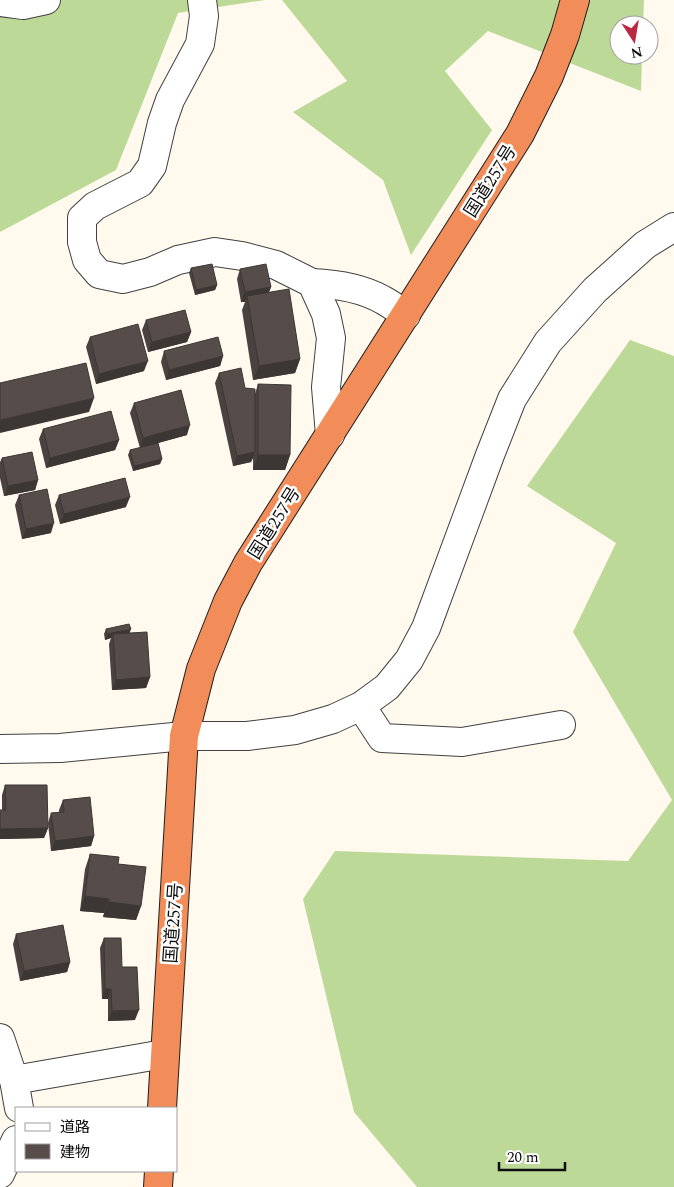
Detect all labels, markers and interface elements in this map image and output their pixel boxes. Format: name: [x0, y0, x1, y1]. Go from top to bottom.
north arrow: [609, 15, 659, 65]
text: N: [629, 41, 644, 64]
street label: 国道257号: [458, 140, 523, 223]
street label: 国道257号: [242, 482, 307, 565]
street label: 国道257号: [157, 882, 190, 964]
legend: [15, 1107, 178, 1172]
text: 道路: [60, 1116, 90, 1139]
scale bar: [499, 1140, 565, 1172]
text: 建物: [60, 1141, 90, 1164]
text: 20 m: [507, 1146, 539, 1169]

